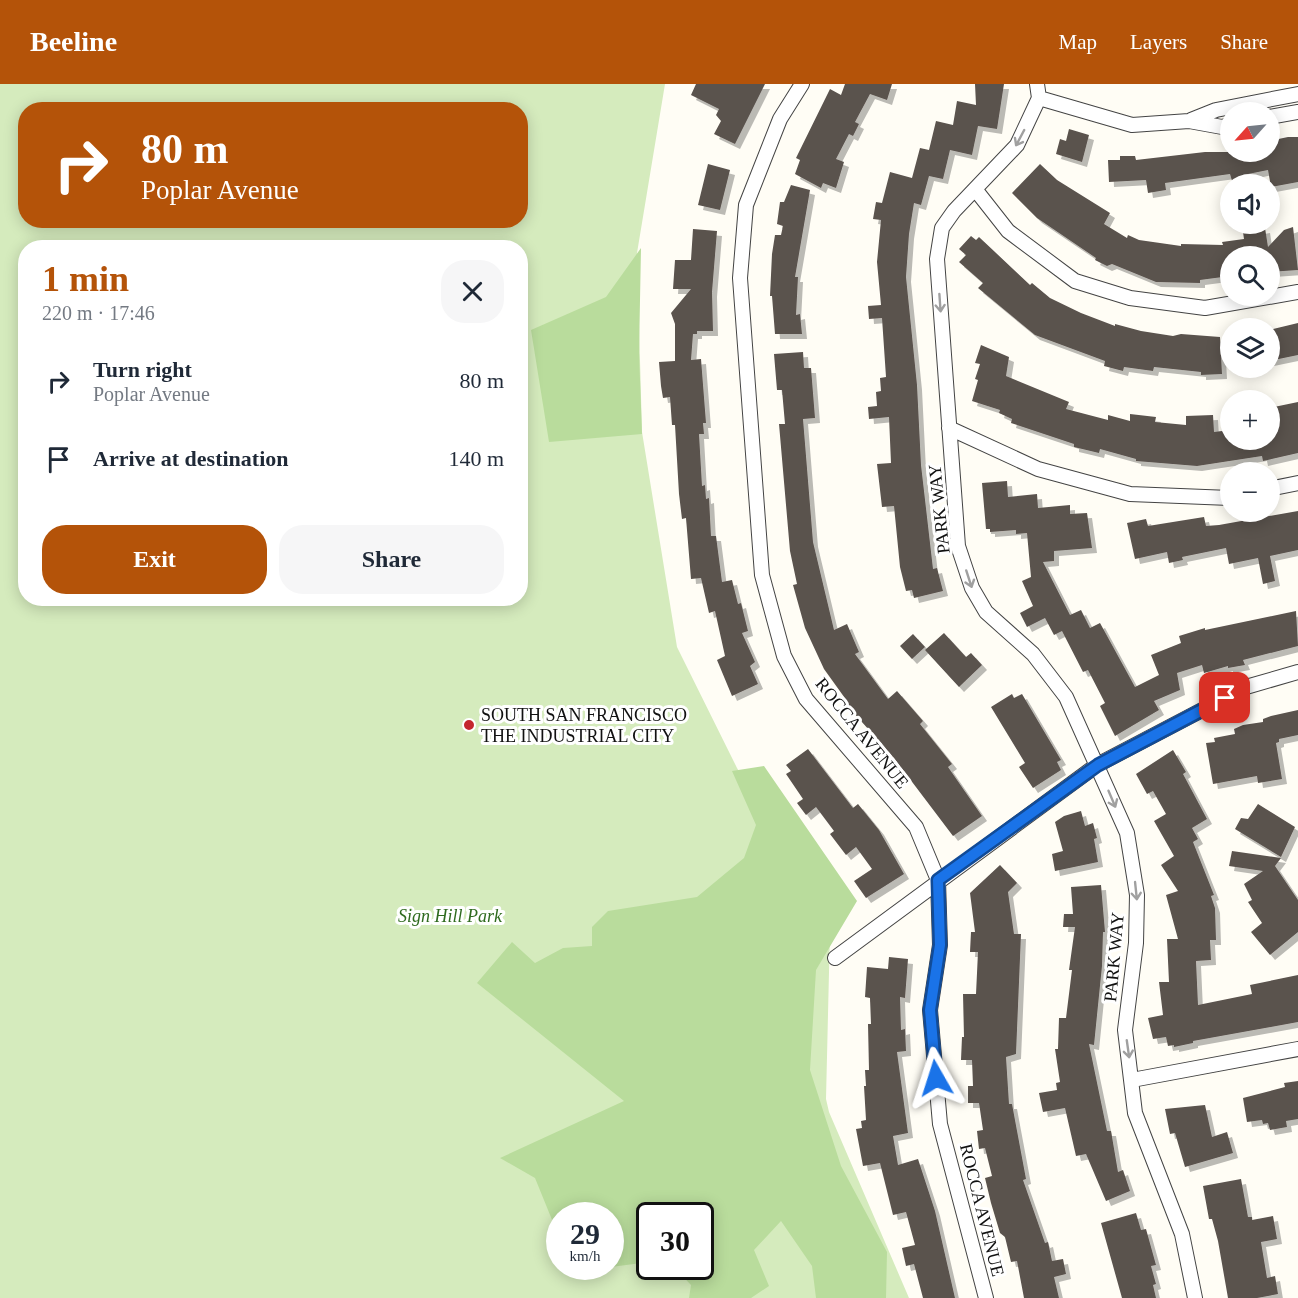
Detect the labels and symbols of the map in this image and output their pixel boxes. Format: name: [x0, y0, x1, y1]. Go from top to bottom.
north arrow: [1220, 102, 1280, 162]
one-way arrow: [1014, 128, 1025, 146]
one-way arrow: [935, 292, 946, 312]
street label: PARK WAY: [924, 463, 954, 555]
one-way arrow: [964, 569, 975, 588]
pin: [1199, 672, 1250, 723]
street label: ROCCA AVENUE: [811, 674, 913, 792]
place label: SOUTH SAN FRANCISCO THE INDUSTRIAL CITY: [481, 705, 687, 746]
marker: SOUTH SAN FRANCISCO THE INDUSTRIAL CITY: [462, 718, 476, 732]
one-way arrow: [1107, 790, 1118, 808]
one-way arrow: [1131, 881, 1142, 901]
park label: Sign Hill Park: [398, 906, 503, 926]
street label: PARK WAY: [1100, 911, 1128, 1003]
one-way arrow: [1122, 1039, 1133, 1059]
position arrow: [904, 1046, 968, 1110]
street label: ROCCA AVENUE: [956, 1142, 1008, 1278]
speed limit sign: 30: [636, 1202, 714, 1280]

